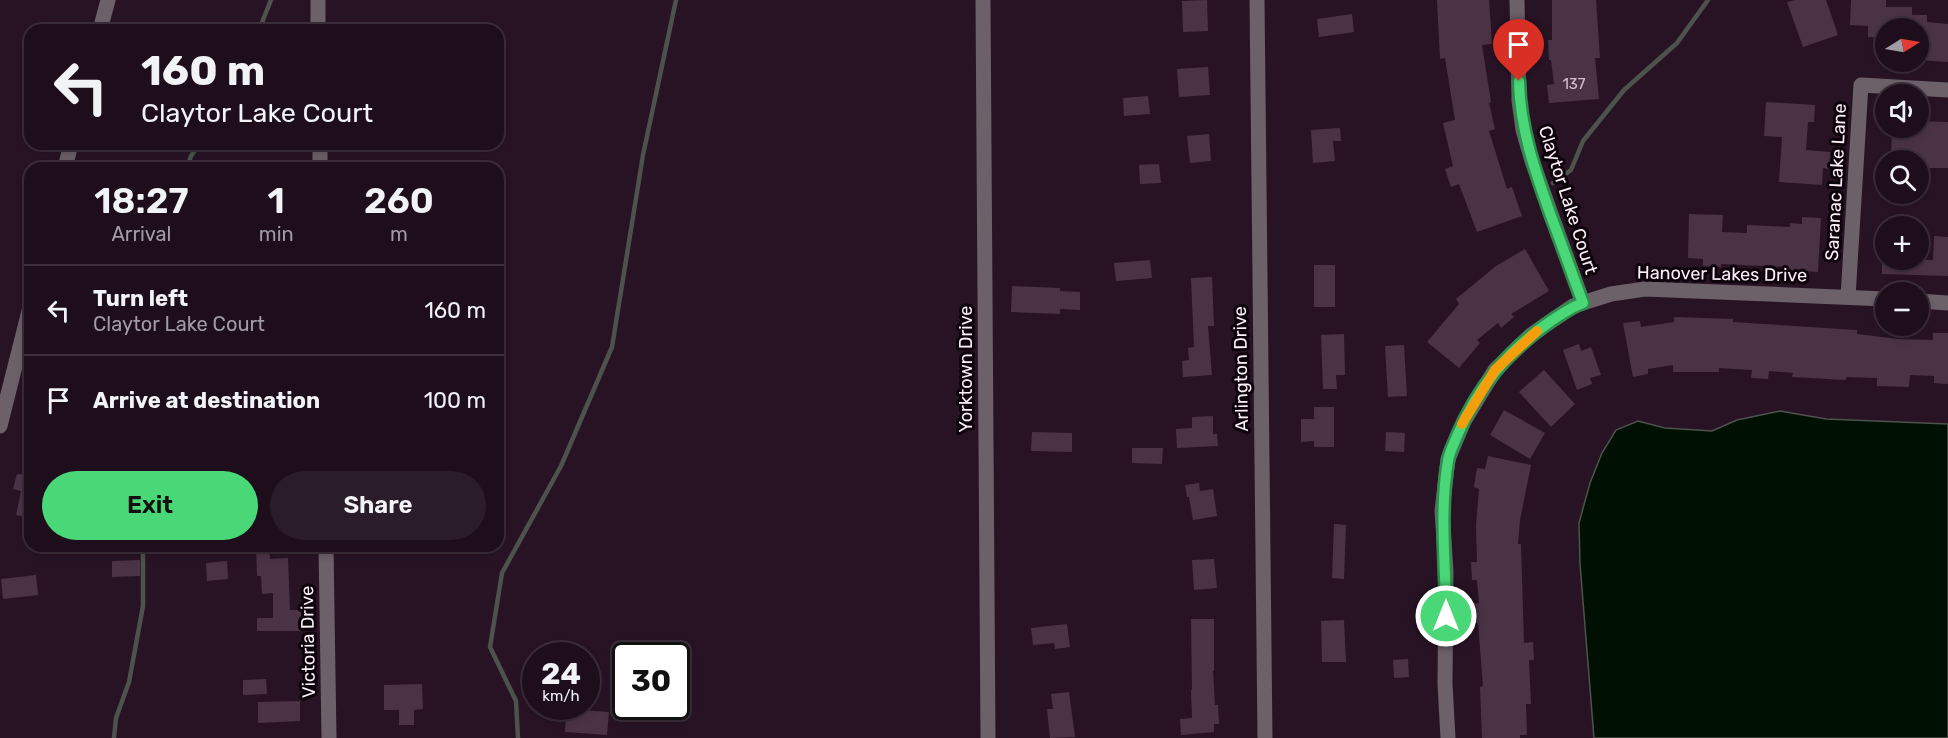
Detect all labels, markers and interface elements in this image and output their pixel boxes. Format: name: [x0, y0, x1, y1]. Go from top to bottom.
north arrow: [1875, 18, 1929, 72]
map controls: [1875, 18, 1929, 336]
pin: [1493, 19, 1544, 81]
icon: arrive: [1502, 28, 1535, 61]
text: 160 m: [141, 46, 265, 96]
icon: left: [42, 48, 120, 126]
house number: 137: [1562, 75, 1586, 93]
button: sound: [1875, 84, 1929, 138]
text: Claytor Lake Court: [141, 97, 373, 129]
street label: Saranac Lake Lane: [1821, 103, 1851, 261]
street label: Claytor Lake Court: [1534, 123, 1602, 277]
button: search: [1875, 150, 1929, 204]
text: 18:27: [94, 179, 189, 222]
text: 1: [268, 179, 285, 222]
text: 260: [364, 179, 434, 222]
button: +: [1875, 216, 1929, 270]
text: Arrival: [111, 222, 171, 246]
text: min: [259, 222, 294, 246]
text: m: [390, 222, 408, 246]
street label: Hanover Lakes Drive: [1637, 262, 1807, 286]
button: −: [1875, 282, 1929, 336]
text: Turn left: [93, 285, 188, 312]
icon: left: [42, 294, 75, 327]
text: 160 m: [424, 297, 486, 324]
street label: Yorktown Drive: [955, 306, 977, 432]
street label: Arlington Drive: [1229, 306, 1253, 432]
text: Claytor Lake Court: [93, 312, 265, 336]
icon: arrive: [42, 384, 75, 417]
text: Arrive at destination: [93, 387, 320, 414]
text: 100 m: [424, 387, 486, 414]
button: Exit: [42, 471, 258, 540]
button: Share: [270, 471, 486, 540]
position arrow: [1414, 584, 1478, 648]
street label: Victoria Drive: [296, 586, 320, 698]
speed limit sign: 30: [612, 642, 690, 720]
text: 24: [541, 656, 581, 692]
text: km/h: [542, 687, 580, 705]

